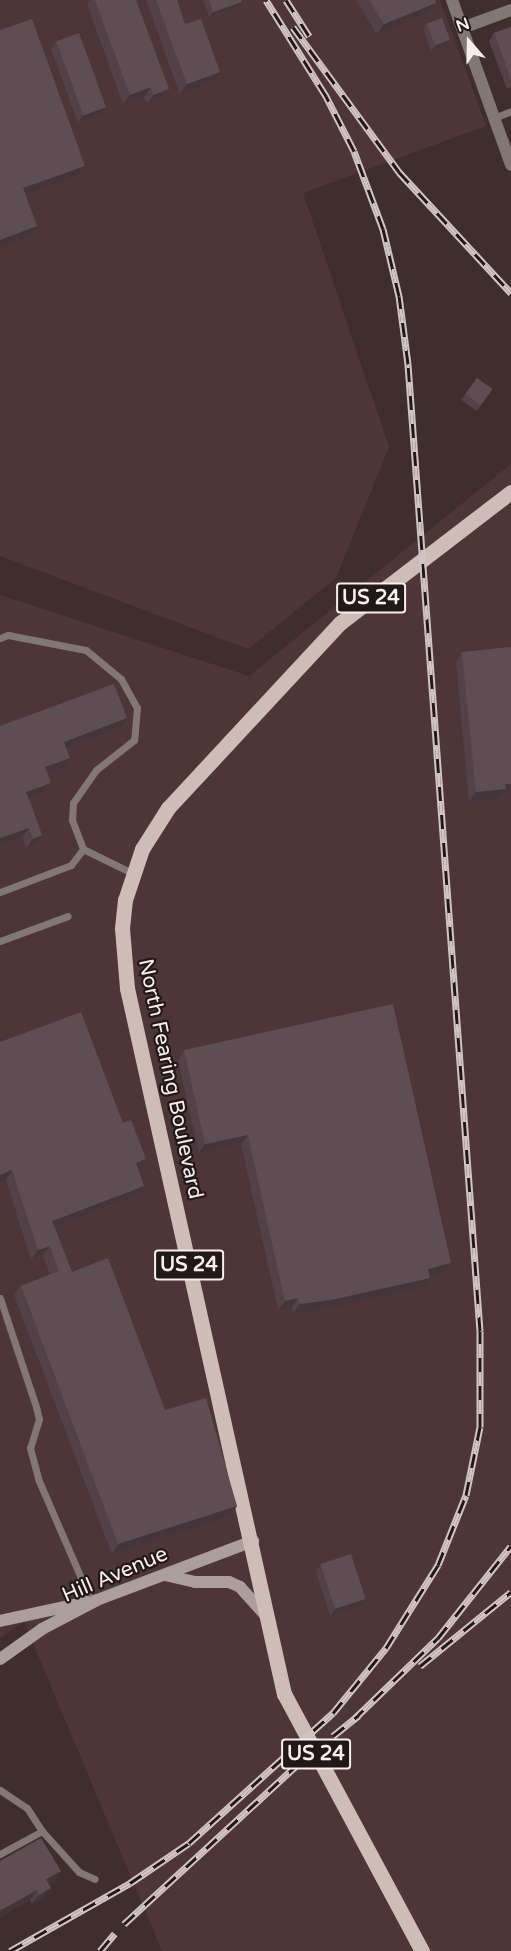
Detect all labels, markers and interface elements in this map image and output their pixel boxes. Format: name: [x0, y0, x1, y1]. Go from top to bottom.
north arrow: [439, 12, 499, 72]
text: N: [453, 13, 472, 37]
road number: US 24: [335, 581, 407, 615]
street label: North Fearing Boulevard: [132, 957, 208, 1201]
road number: US 24: [153, 1248, 225, 1282]
street label: Hill Avenue: [59, 1542, 171, 1608]
road number: US 24: [280, 1737, 352, 1771]

